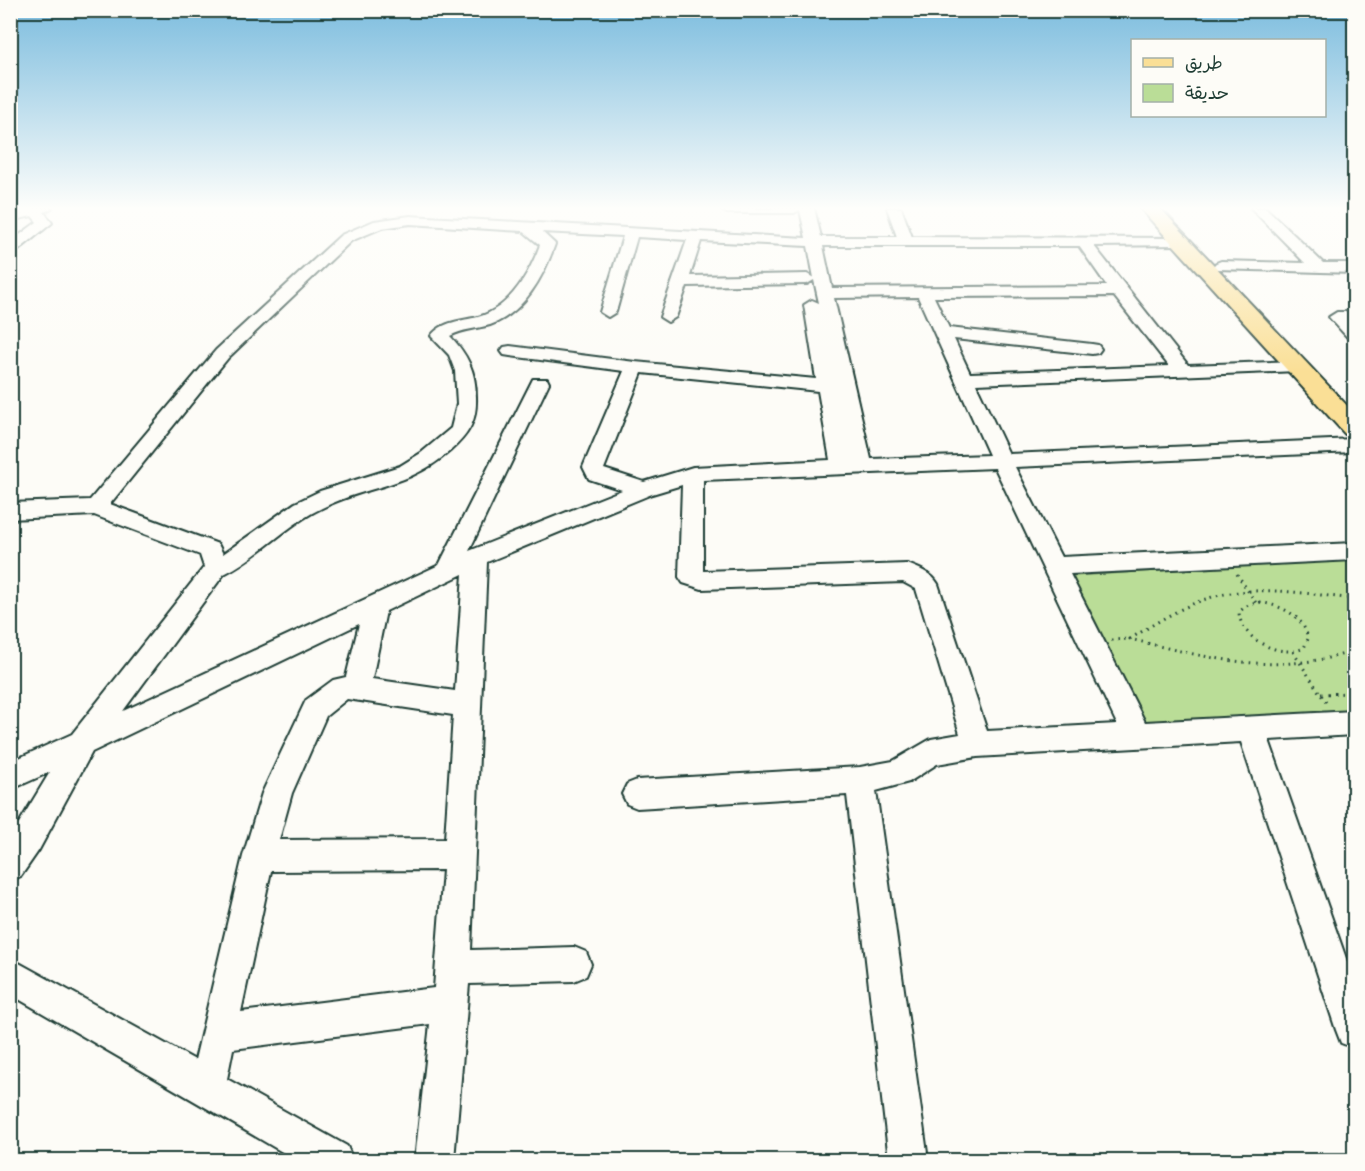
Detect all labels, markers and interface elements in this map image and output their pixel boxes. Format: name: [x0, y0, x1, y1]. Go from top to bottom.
legend: [1131, 39, 1326, 117]
text: طريق: [1185, 50, 1223, 79]
text: حديقة: [1185, 80, 1229, 109]

